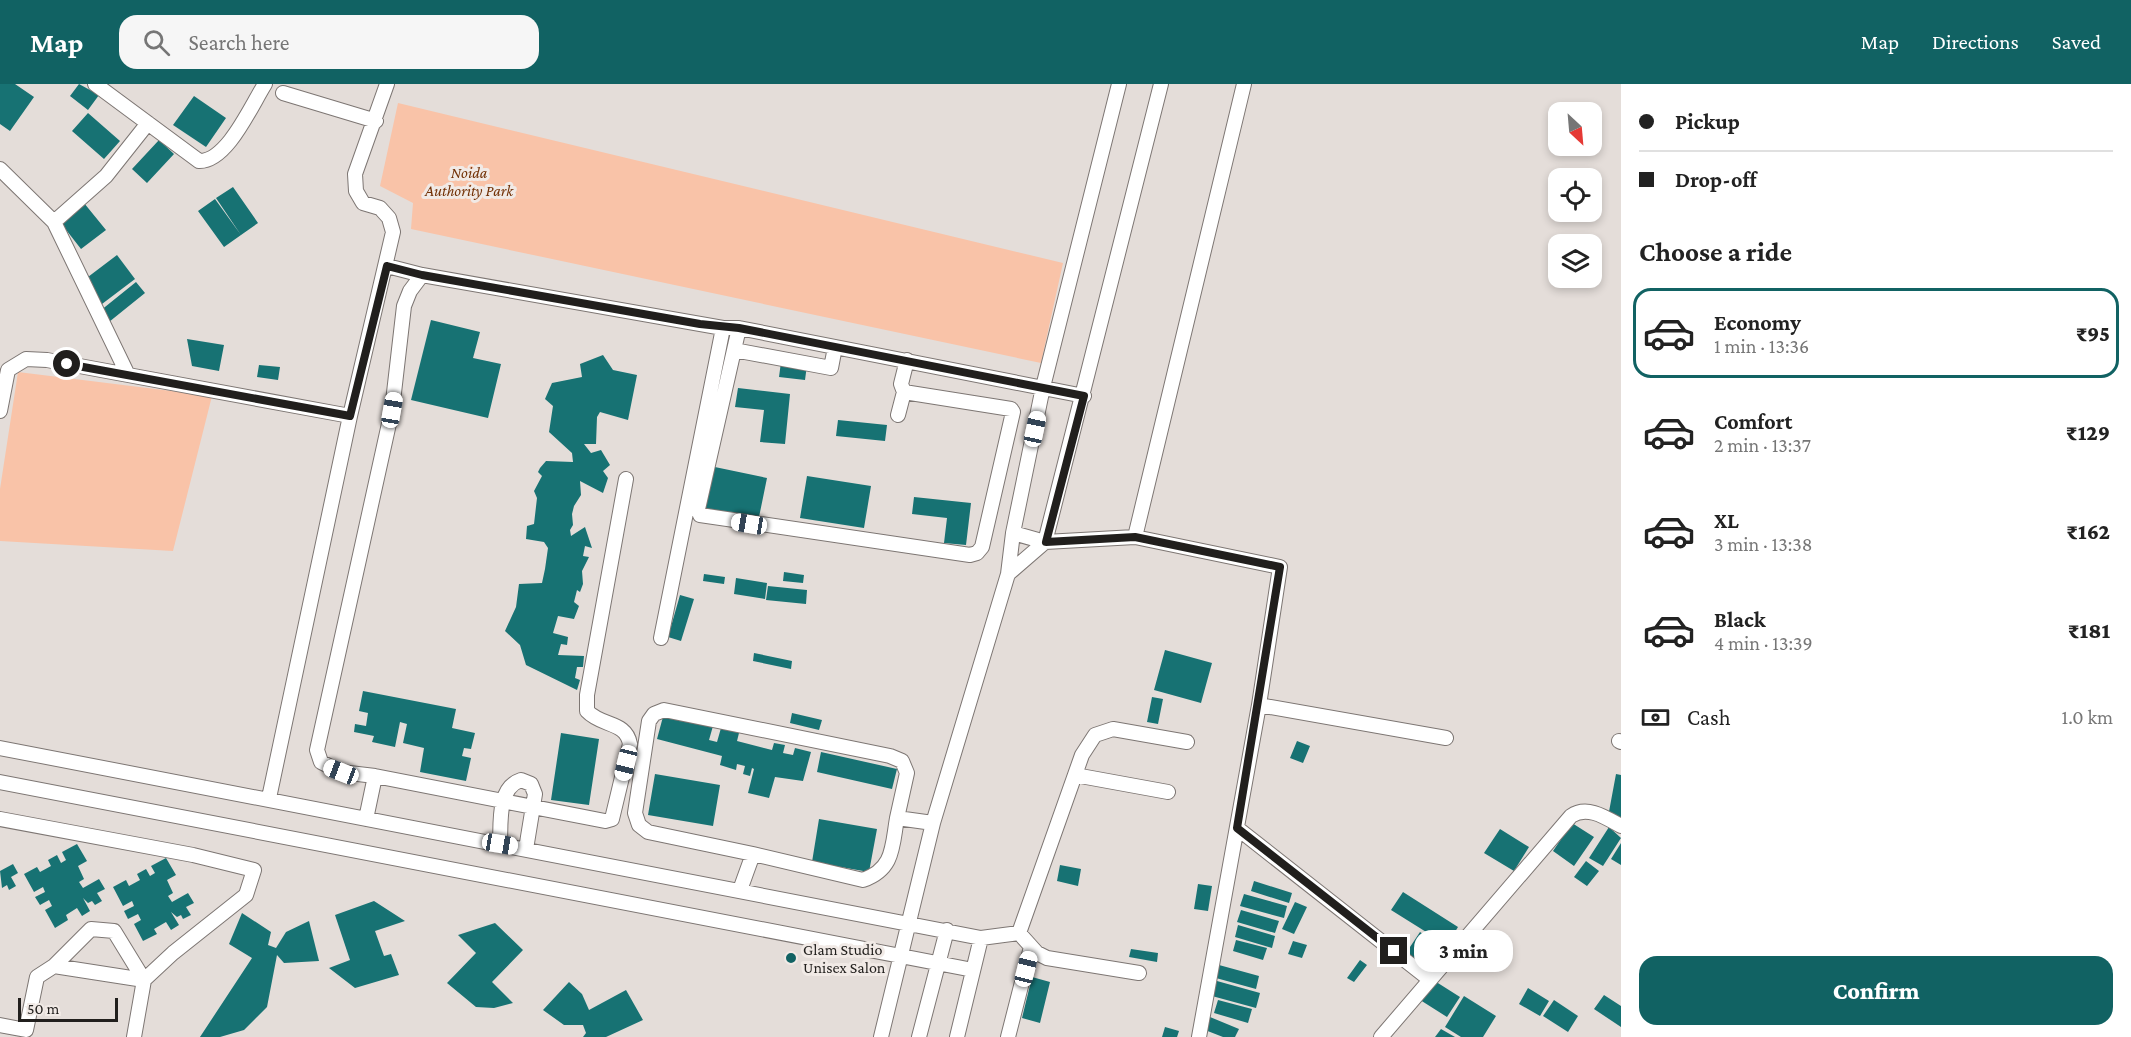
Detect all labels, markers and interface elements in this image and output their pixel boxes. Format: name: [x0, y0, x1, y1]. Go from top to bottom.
search box: [119, 15, 539, 69]
icon: search: [140, 26, 173, 59]
text: Map: [30, 27, 83, 58]
text: Search here: [188, 30, 289, 55]
text: Map: [1861, 30, 1899, 54]
text: Directions: [1932, 30, 2019, 54]
text: Saved: [2052, 30, 2101, 54]
north arrow: [1548, 102, 1602, 156]
map controls: [1548, 102, 1602, 288]
text: Pickup: [1675, 109, 1740, 134]
park label: Noida Authority Park: [424, 164, 514, 200]
text: Drop-off: [1675, 167, 1757, 192]
button: locate: [1548, 168, 1602, 222]
button: layers: [1548, 234, 1602, 288]
text: Choose a ride: [1639, 237, 1792, 267]
icon: car: [1642, 306, 1696, 360]
text: Economy: [1714, 310, 1801, 335]
text: ₹95: [2076, 321, 2110, 346]
text: 1 min · 13:36: [1714, 335, 1809, 357]
route start: [53, 350, 80, 377]
car: [380, 391, 404, 429]
icon: car: [1642, 405, 1696, 459]
text: Comfort: [1714, 409, 1792, 434]
car: [1022, 410, 1048, 448]
text: ₹129: [2066, 420, 2110, 445]
text: 2 min · 13:37: [1714, 434, 1811, 456]
icon: car: [1642, 504, 1696, 558]
text: XL: [1714, 508, 1739, 533]
car: [730, 512, 768, 536]
text: ₹162: [2066, 519, 2110, 544]
text: 3 min · 13:38: [1714, 533, 1813, 555]
icon: car: [1642, 603, 1696, 657]
text: Black: [1714, 607, 1766, 632]
text: ₹181: [2068, 618, 2110, 643]
text: 4 min · 13:39: [1714, 632, 1813, 654]
icon: cash: [1639, 701, 1672, 734]
text: Cash: [1687, 705, 1731, 730]
text: 1.0 km: [2062, 706, 2113, 728]
car: [613, 743, 639, 783]
car: [321, 757, 361, 787]
car: [481, 832, 519, 856]
callout: 3 min: [1415, 930, 1514, 972]
route end: [1380, 937, 1407, 964]
text: 3 min: [1439, 940, 1488, 962]
place label: Glam Studio Unisex Salon: [803, 941, 886, 976]
car: [1013, 949, 1039, 989]
marker: Glam Studio Unisex Salon: [784, 951, 798, 965]
button: Confirm: [1639, 956, 2113, 1025]
scale bar: [18, 995, 118, 1022]
text: 50 m: [27, 1000, 59, 1017]

